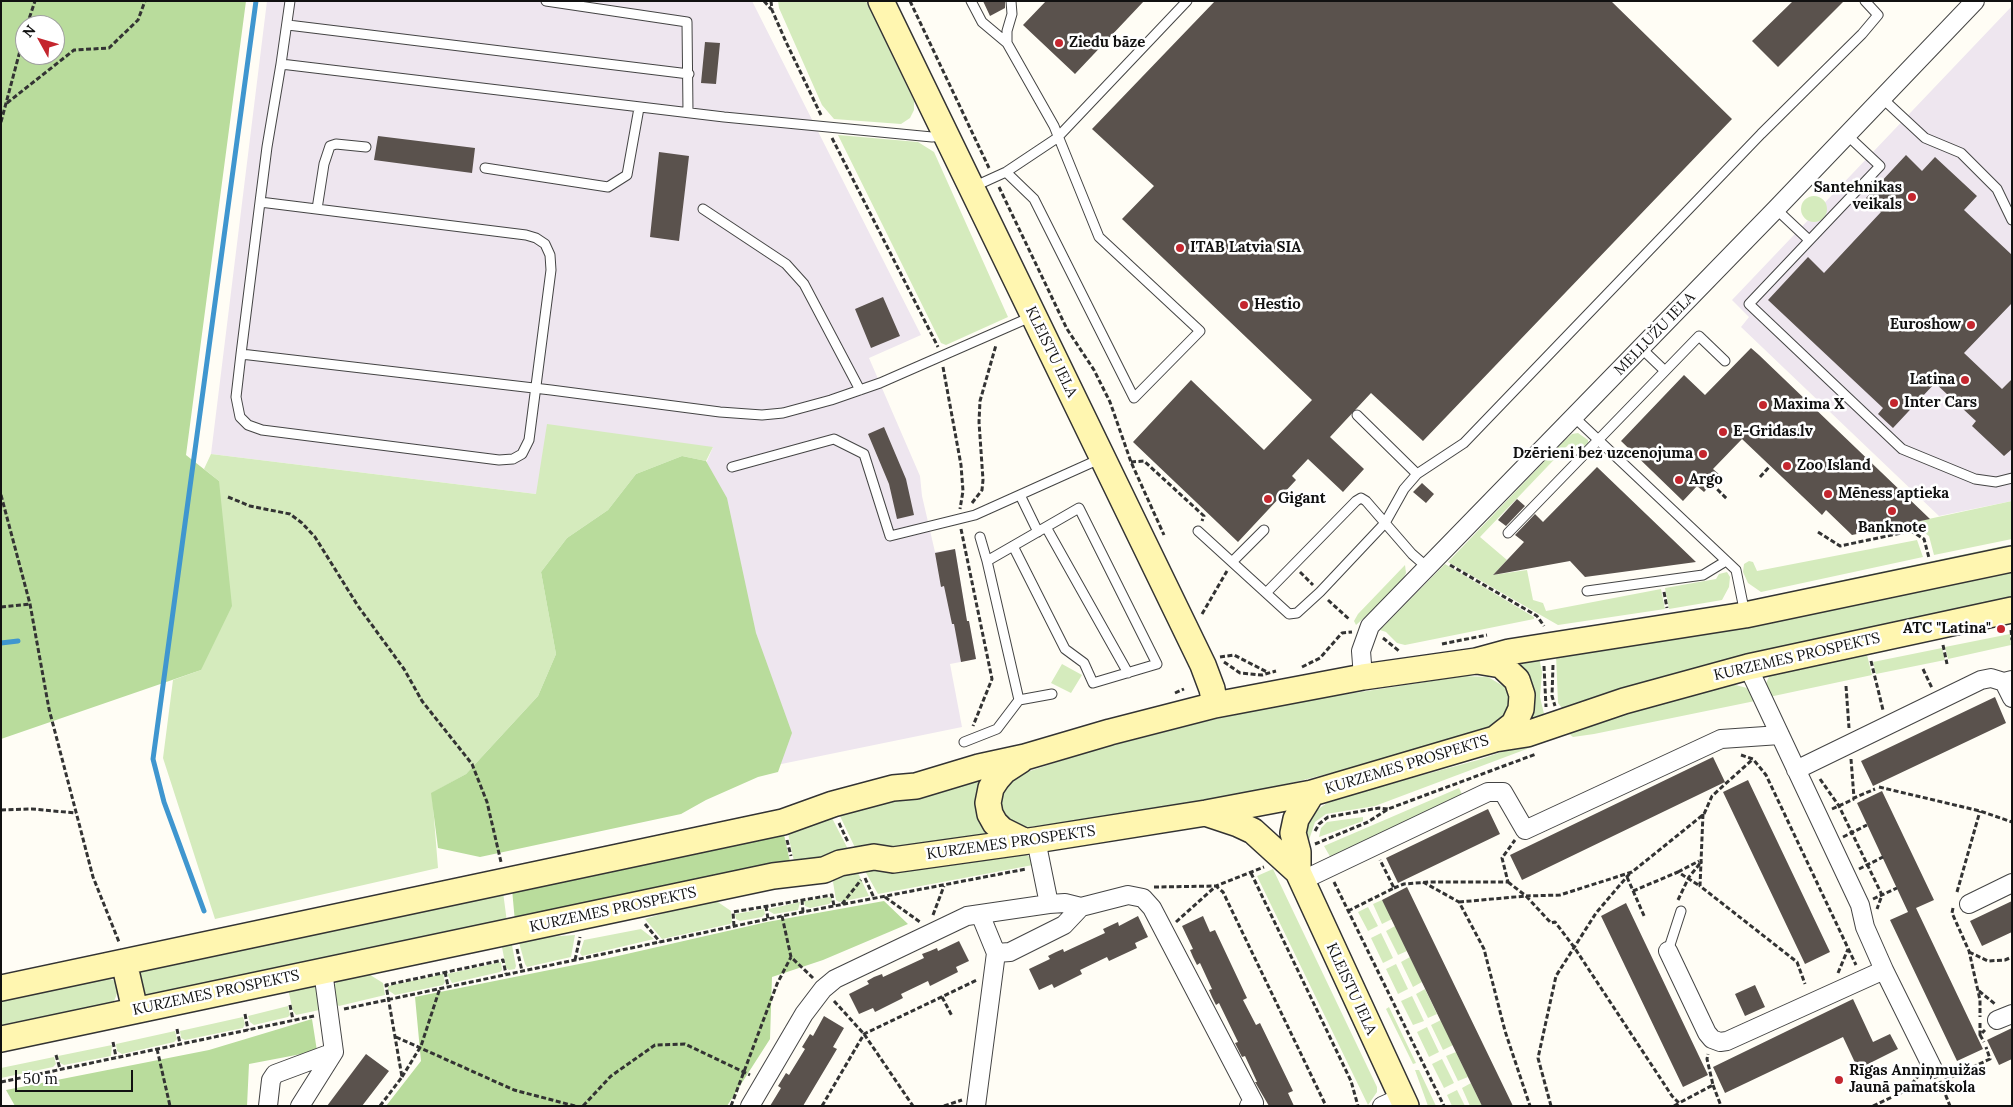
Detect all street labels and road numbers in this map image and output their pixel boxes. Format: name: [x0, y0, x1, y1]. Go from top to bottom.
street label: MELLUŽU IELA: [1611, 289, 1699, 379]
street label: KLEISTU IELA: [1021, 303, 1081, 401]
street label: KURZEMES PROSPEKTS: [1712, 629, 1882, 685]
street label: KURZEMES PROSPEKTS: [1323, 732, 1491, 798]
street label: KURZEMES PROSPEKTS: [925, 822, 1097, 864]
street label: KURZEMES PROSPEKTS: [528, 884, 698, 936]
street label: KLEISTU IELA: [1322, 940, 1380, 1038]
street label: KURZEMES PROSPEKTS: [131, 967, 301, 1019]

